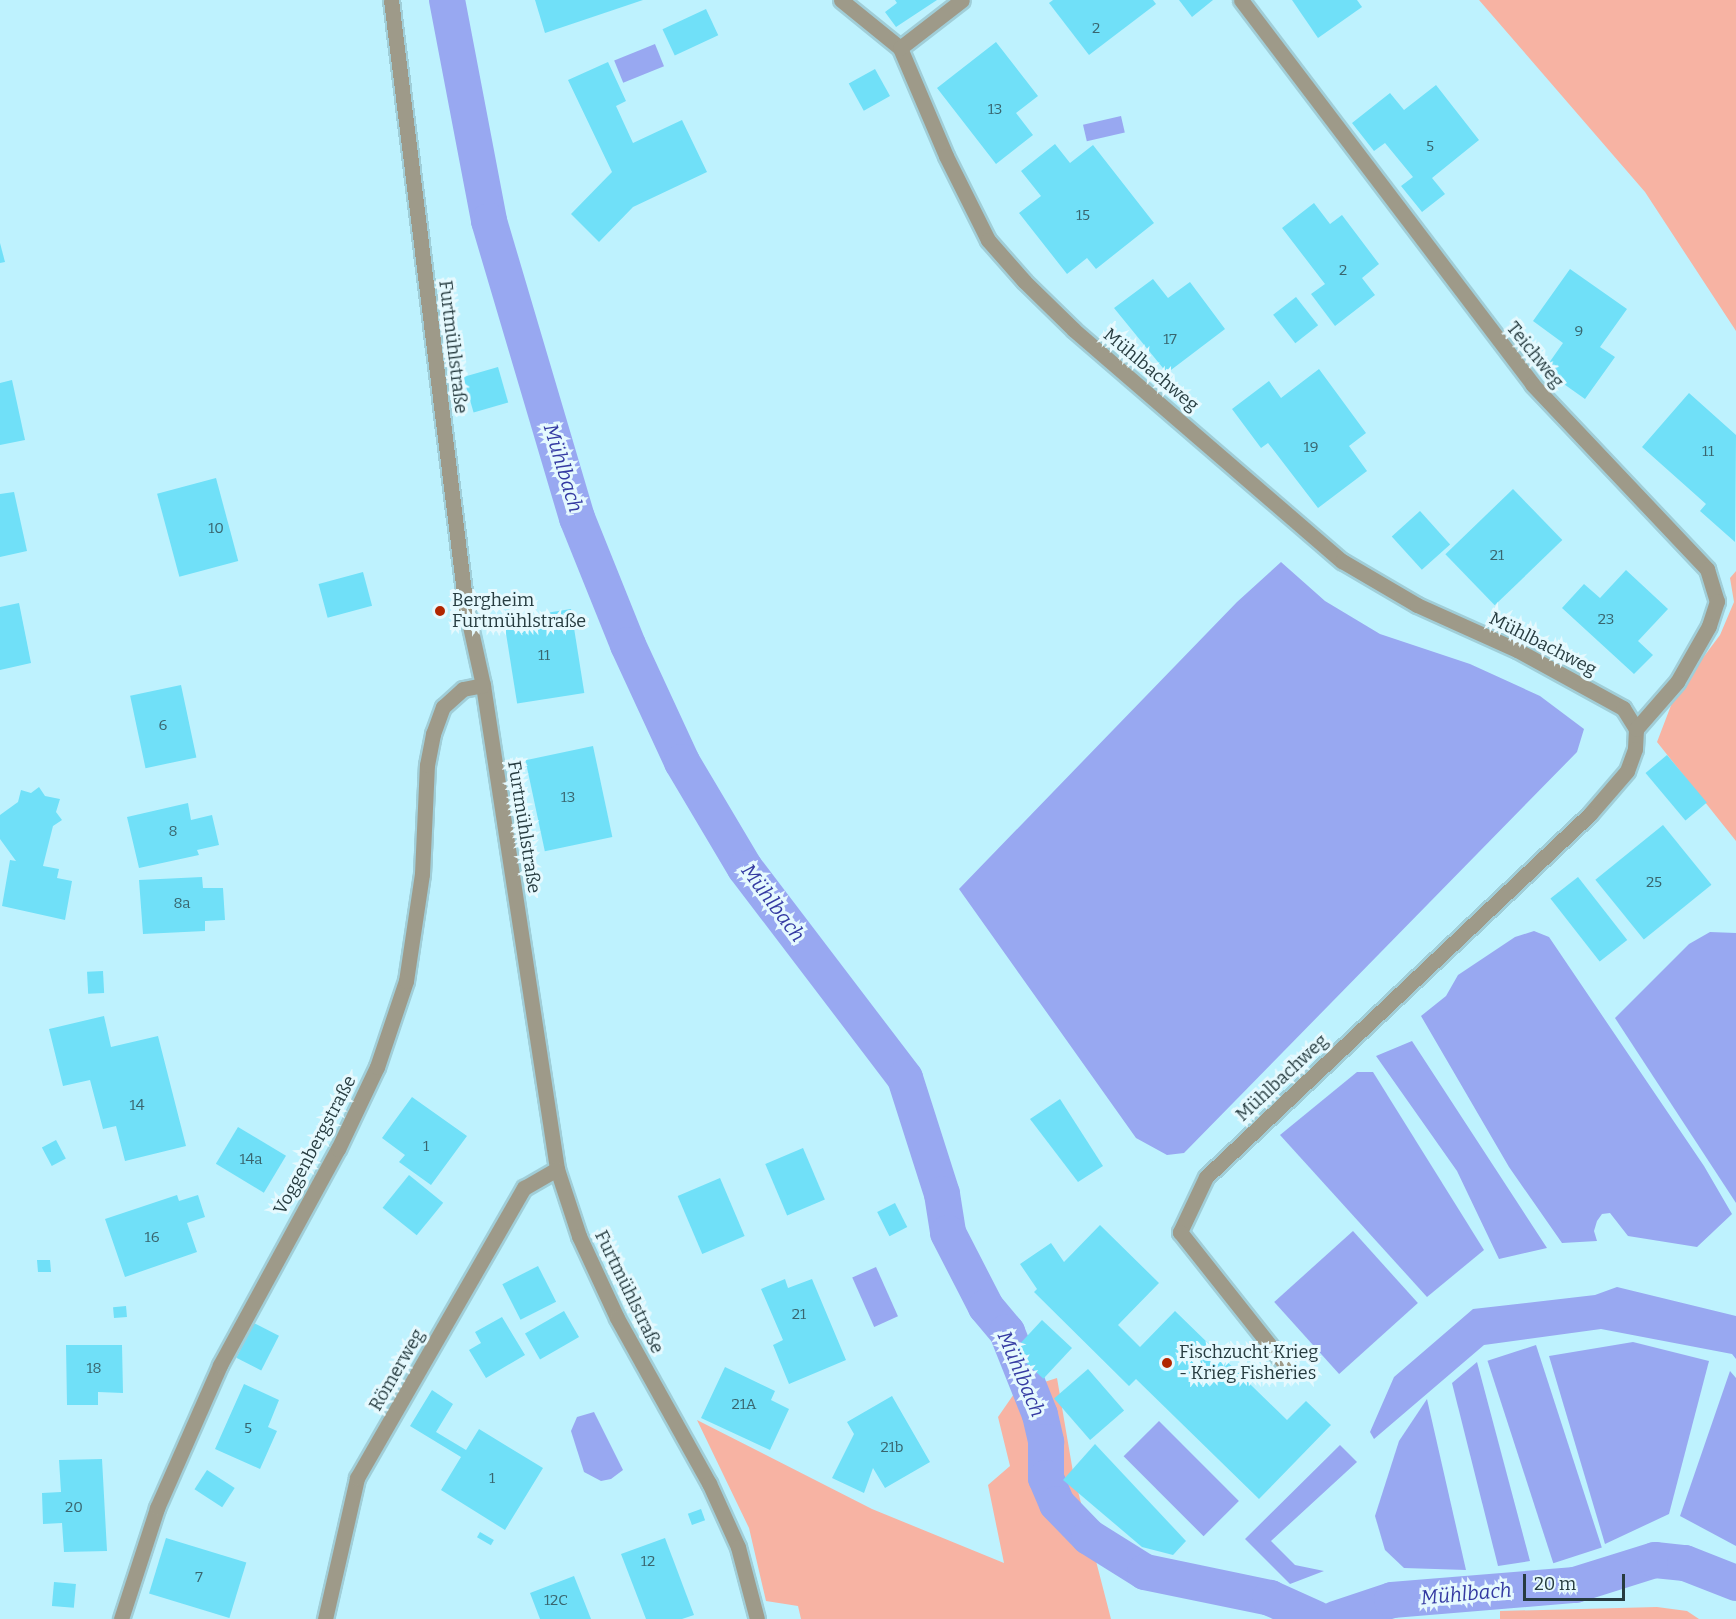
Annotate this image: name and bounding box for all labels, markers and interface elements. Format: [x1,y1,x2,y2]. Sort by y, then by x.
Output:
house number: 2 [1092,20,1100,38]
house number: 13 [988,101,1002,119]
house number: 5 [1426,138,1434,156]
house number: 15 [1076,207,1090,225]
house number: 2 [1339,262,1347,280]
street label: Furtmühlstraße [434,279,472,415]
street label: Teichweg [1502,318,1568,392]
house number: 9 [1575,323,1583,341]
street label: Mühlbachweg [1099,324,1203,416]
house number: 17 [1163,331,1177,349]
water label: Mühlbach [538,421,588,515]
house number: 19 [1304,439,1318,457]
house number: 11 [1702,443,1714,461]
house number: 10 [208,520,224,538]
house number: 21 [1490,547,1504,565]
place label: Bergheim Furtmühlstraße [452,590,586,632]
marker: Bergheim Furtmühlstraße [433,604,447,618]
street label: Mühlbachweg [1486,608,1600,680]
house number: 23 [1598,611,1614,629]
house number: 11 [538,647,550,665]
house number: 6 [159,717,167,735]
street label: Furtmühlstraße [503,759,545,895]
house number: 13 [561,789,575,807]
house number: 8 [168,823,178,841]
water label: Mühlbach [736,859,810,947]
house number: 25 [1646,874,1662,892]
house number: 8a [174,895,190,913]
street label: Mühlbachweg [1232,1030,1332,1126]
street label: Voggenbergstraße [269,1072,361,1218]
house number: 14 [130,1097,144,1115]
house number: 1 [423,1138,429,1156]
house number: 14a [239,1151,263,1169]
street label: Furtmühlstraße [590,1227,668,1357]
house number: 16 [145,1229,159,1247]
house number: 21 [792,1306,806,1324]
street label: Römerweg [365,1325,429,1415]
water label: Mühlbach [992,1327,1050,1421]
place label: Fischzucht Krieg - Krieg Fisheries [1179,1342,1318,1384]
marker: Fischzucht Krieg - Krieg Fisheries [1160,1356,1174,1370]
house number: 18 [86,1360,102,1378]
house number: 21A [732,1396,756,1414]
house number: 5 [244,1420,252,1438]
house number: 21b [881,1439,903,1457]
house number: 1 [489,1470,495,1488]
house number: 20 [65,1499,83,1517]
house number: 12 [641,1553,655,1571]
scale bar [1526,1562,1628,1600]
house number: 7 [195,1569,203,1587]
text: 20 m [1534,1573,1576,1595]
water label: Mühlbach [1420,1578,1512,1610]
house number: 12C [544,1592,568,1610]

